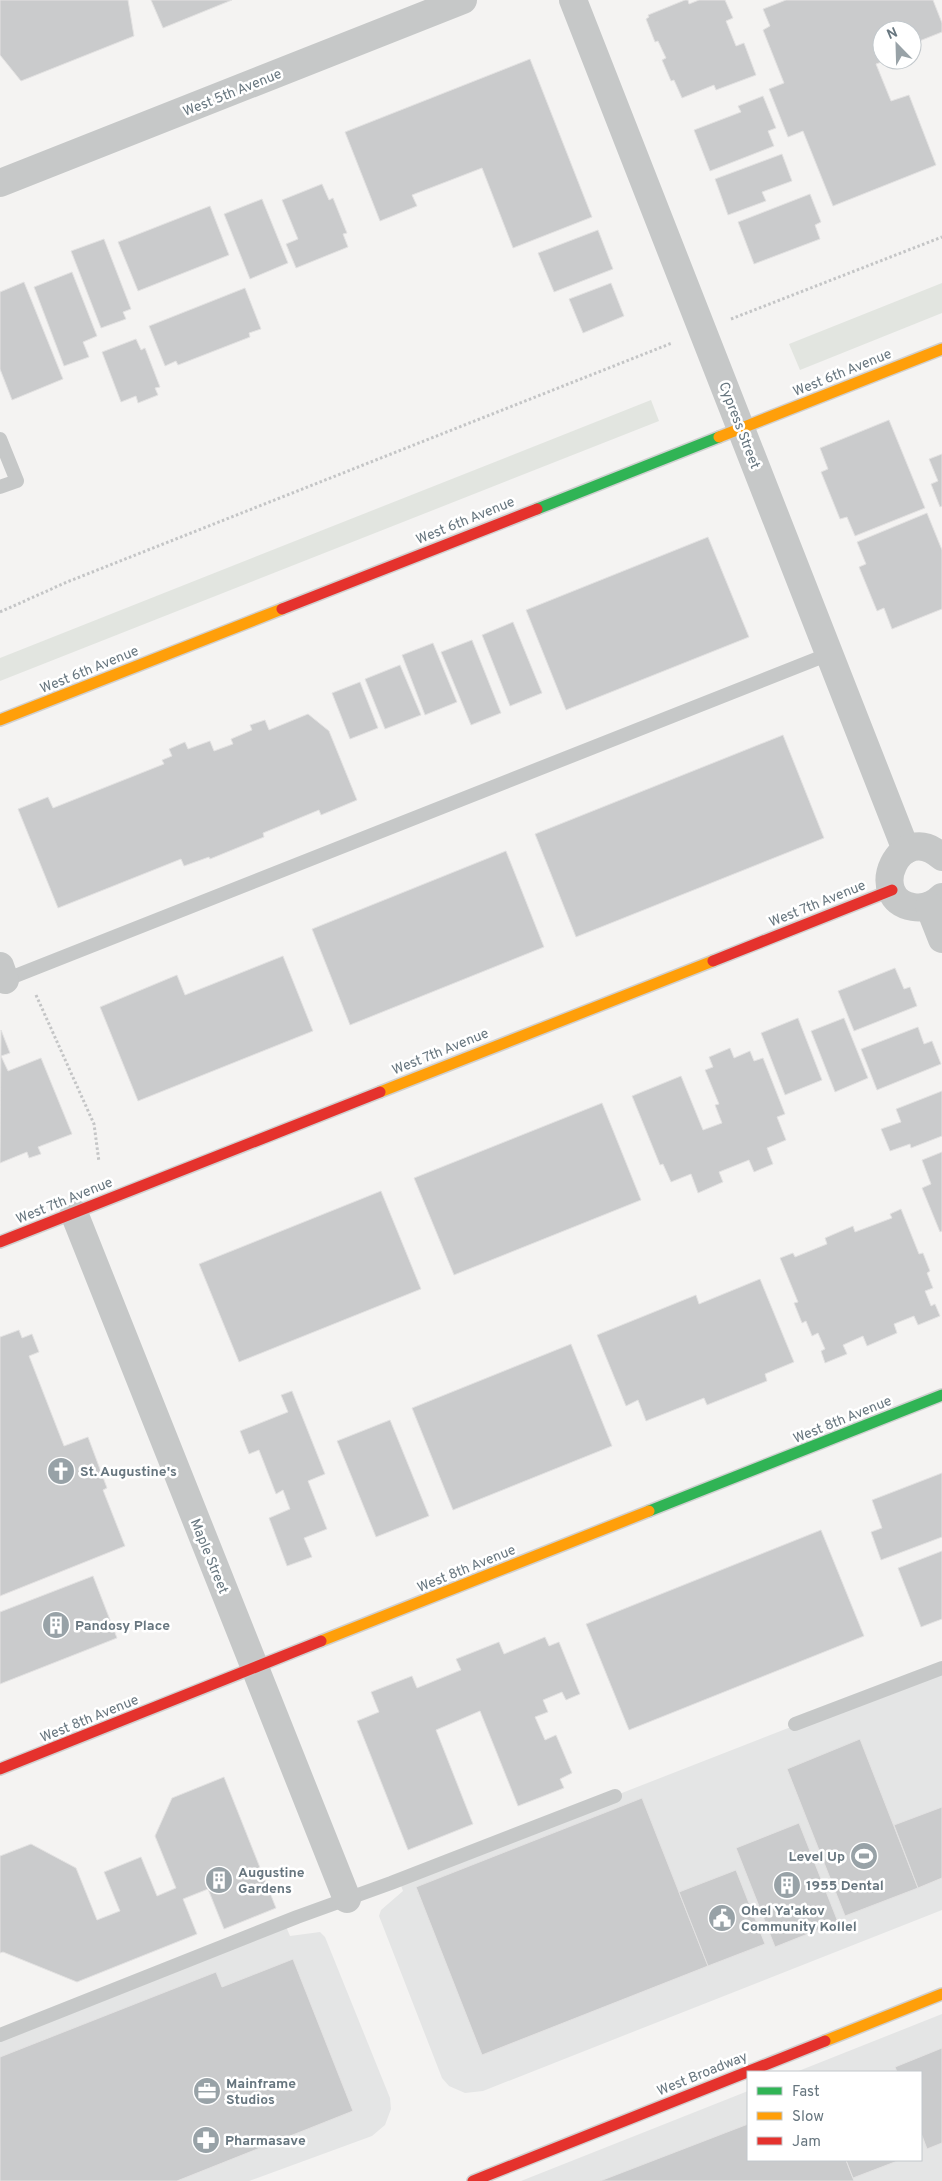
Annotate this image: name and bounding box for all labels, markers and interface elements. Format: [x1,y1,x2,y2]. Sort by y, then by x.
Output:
north arrow [872,20,922,70]
text: N [885,25,900,44]
street label: West 5th Avenue [181,66,284,121]
street label: West 6th Avenue [791,346,894,401]
street label: Cypress Street [714,380,763,471]
street label: West 6th Avenue [414,494,517,549]
street label: West 6th Avenue [38,643,141,698]
street label: West 7th Avenue [767,877,868,931]
street label: West 7th Avenue [390,1025,491,1079]
street label: West 7th Avenue [14,1174,115,1228]
street label: West 8th Avenue [791,1393,894,1448]
church icon: St. Augustine's [46,1456,76,1486]
place label: St. Augustine's [80,1464,177,1481]
street label: Maple Street [186,1517,231,1597]
street label: West 8th Avenue [415,1542,518,1597]
building icon: Pandosy Place [41,1610,71,1640]
place label: Pandosy Place [75,1618,170,1635]
street label: West 8th Avenue [38,1692,141,1747]
sports icon: Level Up [849,1841,879,1871]
place label: Level Up [788,1849,845,1866]
building icon: Augustine Gardens [204,1865,234,1895]
place label: Augustine Gardens [238,1865,305,1898]
building icon: 1955 Dental [772,1870,802,1900]
place label: 1955 Dental [806,1878,884,1895]
public building icon: Ohel Ya'akov Community Kollel [707,1903,737,1933]
place label: Ohel Ya'akov Community Kollel [741,1903,857,1936]
street label: West Broadway [655,2048,750,2100]
legend [747,2071,922,2161]
office icon: Mainframe Studios [192,2076,222,2106]
place label: Mainframe Studios [226,2076,296,2109]
text: Fast [792,2083,820,2102]
text: Slow [792,2108,824,2127]
pharmacy icon: Pharmasave [191,2125,221,2155]
place label: Pharmasave [225,2133,306,2150]
text: Jam [792,2133,821,2152]

